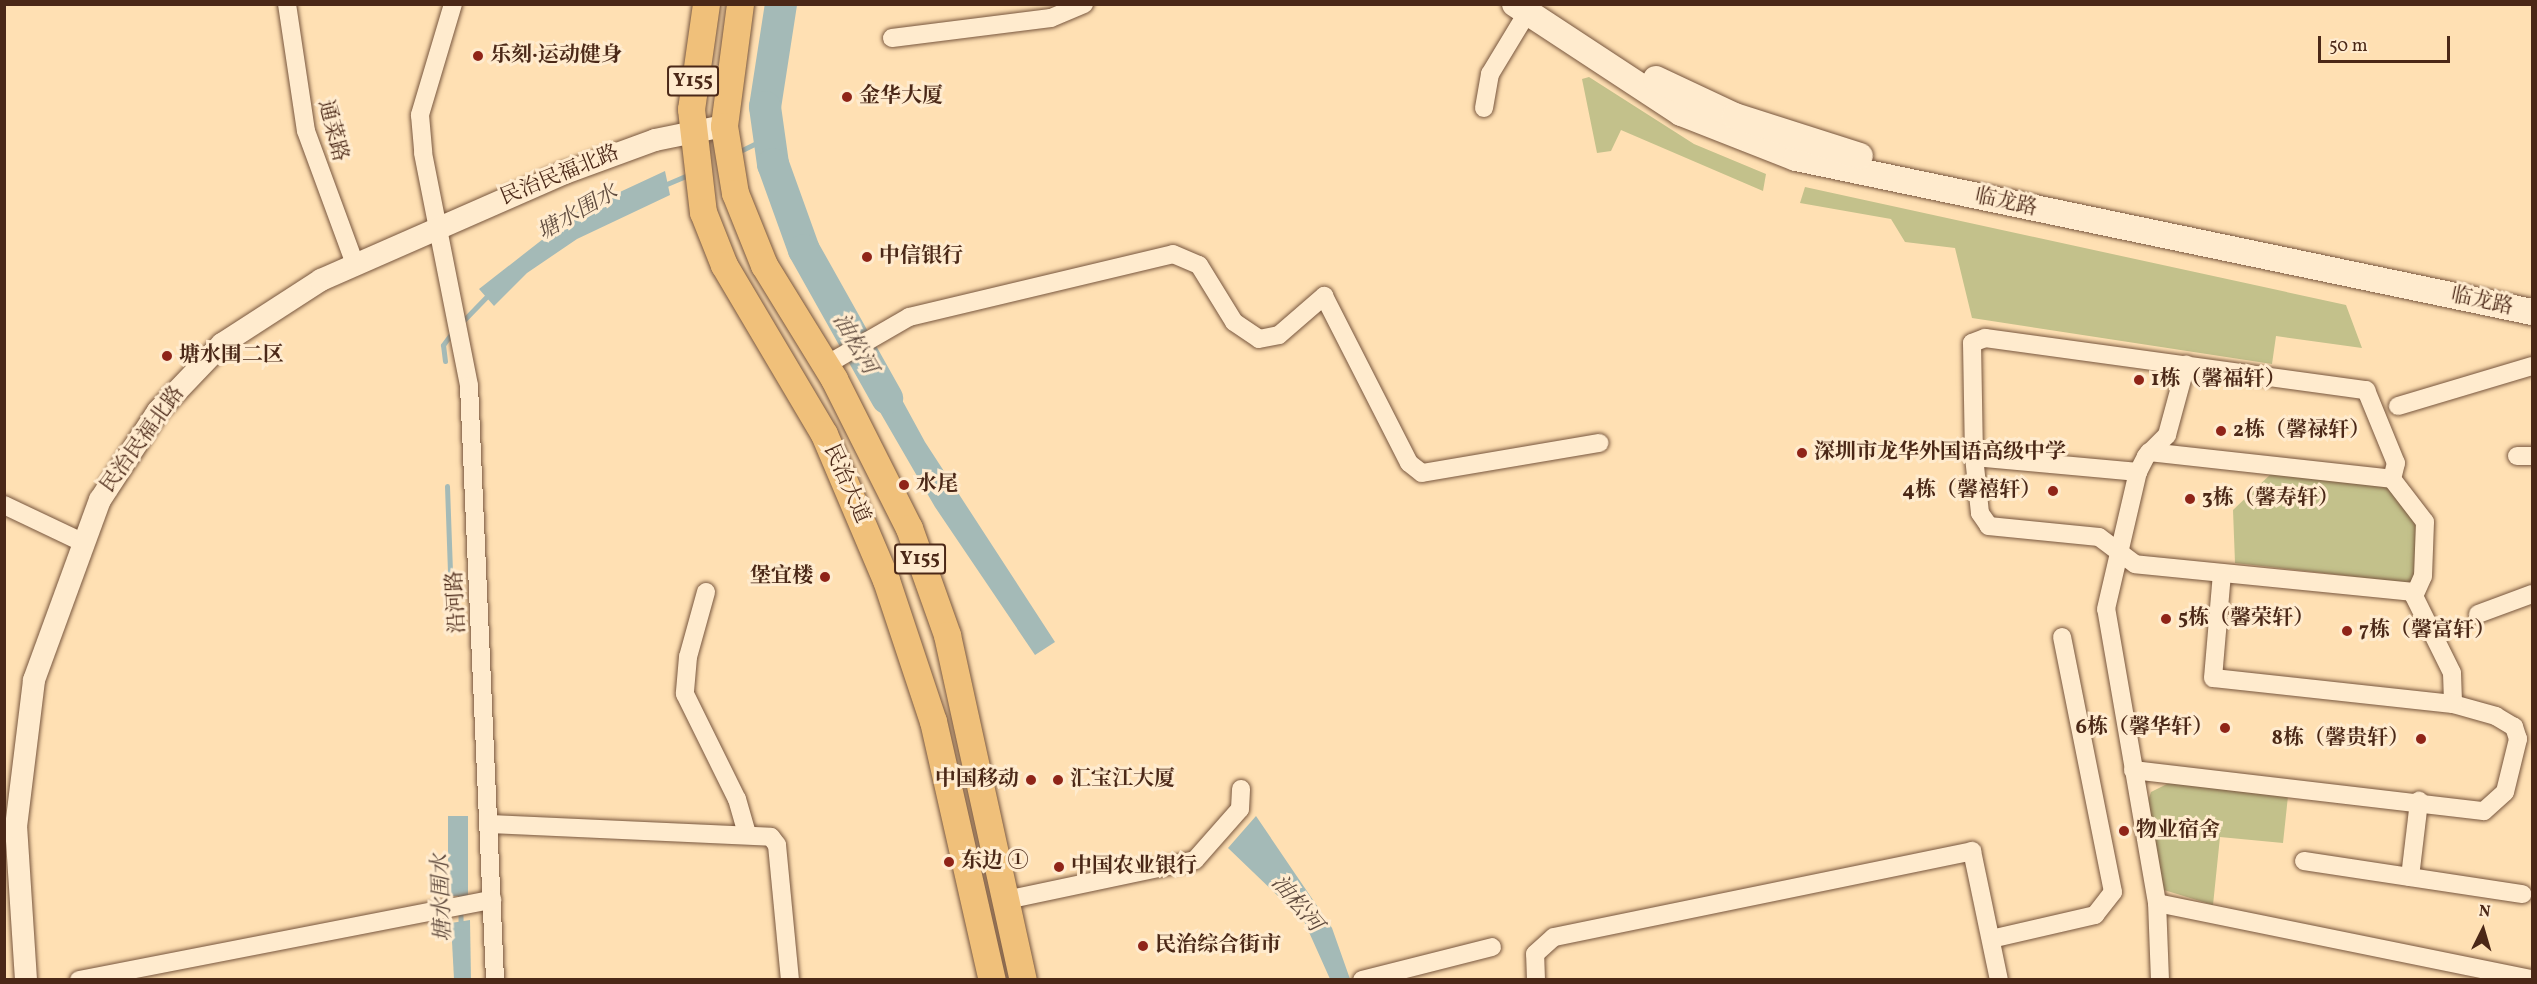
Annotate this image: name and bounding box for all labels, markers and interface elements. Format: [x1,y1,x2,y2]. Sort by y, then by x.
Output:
scale bar [2321,24,2453,62]
text: 50 m [2329,34,2368,59]
place label: 乐刻·运动健身 [490,43,622,69]
marker: 乐刻·运动健身 [471,49,485,63]
road number: Y155 [666,64,720,98]
place label: 金华大厦 [859,84,943,110]
marker: 金华大厦 [840,90,854,104]
street label: 通菜路 [312,97,352,165]
street label: 民治民福北路 [497,141,623,211]
water label: 塘水围水 [533,180,623,246]
street label: 临龙路 [1973,184,2039,222]
place label: 中信银行 [879,244,963,270]
marker: 中信银行 [860,250,874,264]
street label: 临龙路 [2449,283,2515,321]
water label: 油松河 [826,309,882,379]
place label: 塘水围二区 [179,343,284,369]
marker: 塘水围二区 [160,349,174,363]
place label: 1栋（馨福轩） [2151,367,2285,393]
marker: 1栋（馨福轩） [2132,373,2146,387]
street label: 民治民福北路 [96,382,190,498]
place label: 2栋（馨禄轩） [2233,418,2370,444]
marker: 2栋（馨禄轩） [2214,424,2228,438]
place label: 深圳市龙华外国语高级中学 [1814,440,2066,466]
street label: 民治大道 [817,441,875,527]
marker: 深圳市龙华外国语高级中学 [1795,446,1809,460]
place label: 水尾 [916,472,958,498]
marker: 水尾 [897,478,911,492]
place label: 4栋（馨禧轩） [1902,478,2041,504]
marker: 4栋（馨禧轩） [2046,484,2060,498]
place label: 3栋（馨寿轩） [2202,486,2339,512]
marker: 3栋（馨寿轩） [2183,492,2197,506]
road number: Y155 [893,542,947,576]
place label: 堡宜楼 [750,564,813,590]
street label: 沿河路 [443,570,471,634]
marker: 堡宜楼 [818,570,832,584]
place label: 5栋（馨荣轩） [2178,606,2314,632]
marker: 5栋（馨荣轩） [2159,612,2173,626]
place label: 7栋（馨富轩） [2359,618,2495,644]
marker: 7栋（馨富轩） [2340,624,2354,638]
place label: 6栋（馨华轩） [2075,715,2213,741]
marker: 6栋（馨华轩） [2218,721,2232,735]
place label: 8栋（馨贵轩） [2272,726,2409,752]
marker: 8栋（馨贵轩） [2414,732,2428,746]
place label: 中国移动 [935,767,1019,793]
place label: 汇宝江大厦 [1070,767,1175,793]
marker: 中国移动 [1024,773,1038,787]
marker: 汇宝江大厦 [1051,773,1065,787]
place label: 物业宿舍 [2136,818,2220,844]
marker: 物业宿舍 [2117,824,2131,838]
place label: 东边 ① [961,849,1028,875]
water label: 塘水围水 [428,854,458,942]
place label: 中国农业银行 [1071,854,1197,880]
marker: 东边 ① [942,855,956,869]
marker: 中国农业银行 [1052,860,1066,874]
water label: 油松河 [1265,870,1327,938]
north arrow [2453,900,2513,960]
text: N [2478,901,2491,924]
place label: 民治综合街市 [1155,933,1281,959]
marker: 民治综合街市 [1136,939,1150,953]

